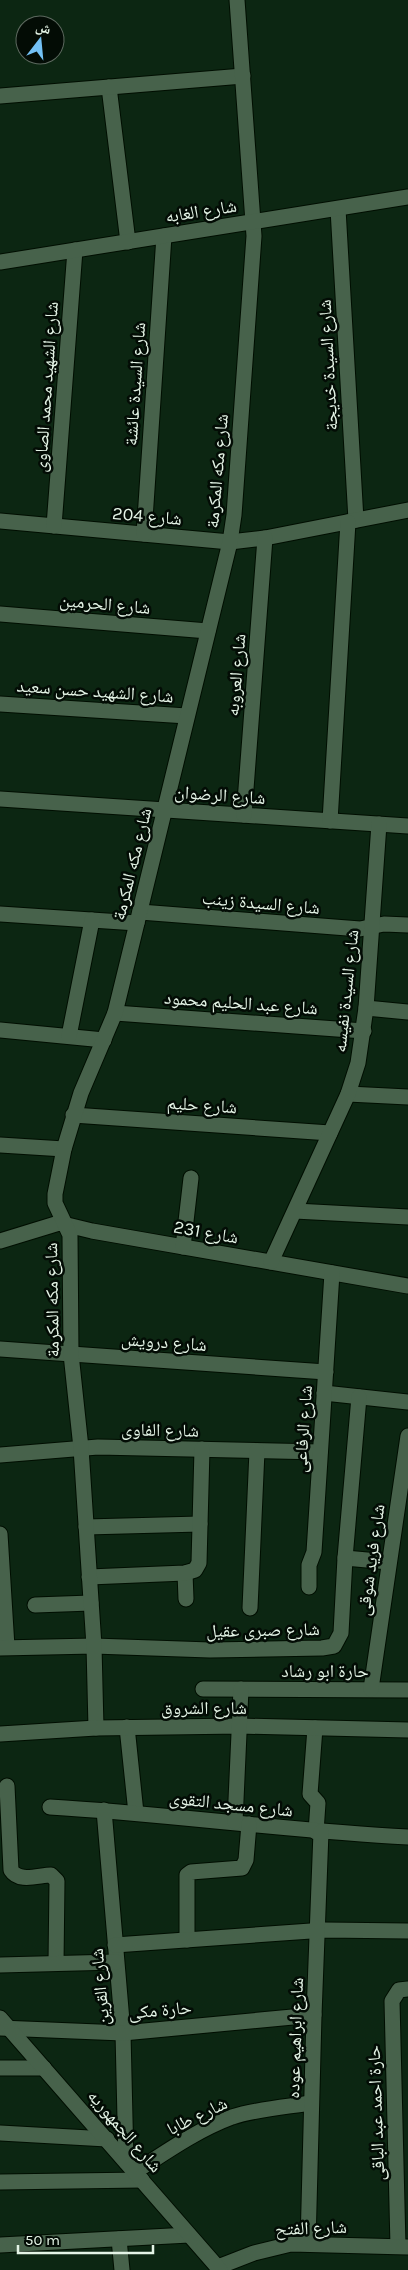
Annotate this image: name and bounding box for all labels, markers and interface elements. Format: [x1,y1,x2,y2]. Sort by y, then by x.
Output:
north arrow [15,15,65,65]
text: ش [34,18,53,38]
street label: شارع الغابه [164,195,238,227]
street label: شارع السيدة خديجة [314,299,342,431]
street label: شارع الشهيد محمد الصاوى [29,301,63,473]
street label: شارع السيدة عائشة [120,321,150,447]
street label: شارع مكه المكرمة [201,413,233,529]
street label: شارع 204 [111,502,183,530]
street label: شارع الحرمين [59,589,151,619]
street label: شارع العروبه [221,633,251,717]
street label: شارع الشهيد حسن سعيد [16,675,174,707]
street label: شارع الرضوان [174,781,266,809]
street label: شارع مكه المكرمة [107,806,157,922]
street label: شارع السيدة زينب [201,887,321,919]
street label: شارع السيدة نفيسه [329,928,363,1054]
street label: شارع عبد الحليم محمود [163,987,319,1020]
street label: شارع حليم [166,1092,238,1119]
street label: شارع 231 [172,1215,240,1249]
street label: شارع مكه المكرمة [40,1242,64,1358]
street label: شارع درويش [120,1328,208,1356]
street label: شارع الرفاعى [289,1385,317,1473]
street label: شارع الفاوى [121,1418,199,1442]
street label: شارع فريد شوقى [352,1503,390,1617]
street label: شارع صبرى عقيل [206,1618,320,1642]
street label: حارة ابو رشاد [281,1660,369,1682]
street label: شارع الشروق [161,1697,247,1719]
street label: شارع مسجد التقوى [168,1787,294,1821]
street label: شارع القرين [86,1947,114,2027]
street label: شارع ابراهيم عوده [282,1977,309,2099]
street label: حارة مكى [127,1996,193,2024]
street label: حارة احمد عبد الباقى [363,2045,389,2181]
street label: شارع الجمهوريه [83,2085,167,2177]
street label: شارع طابا [163,2092,231,2140]
street label: شارع الفتح [275,2216,347,2241]
scale bar [18,2222,152,2254]
text: 50 m [25,2231,60,2249]

